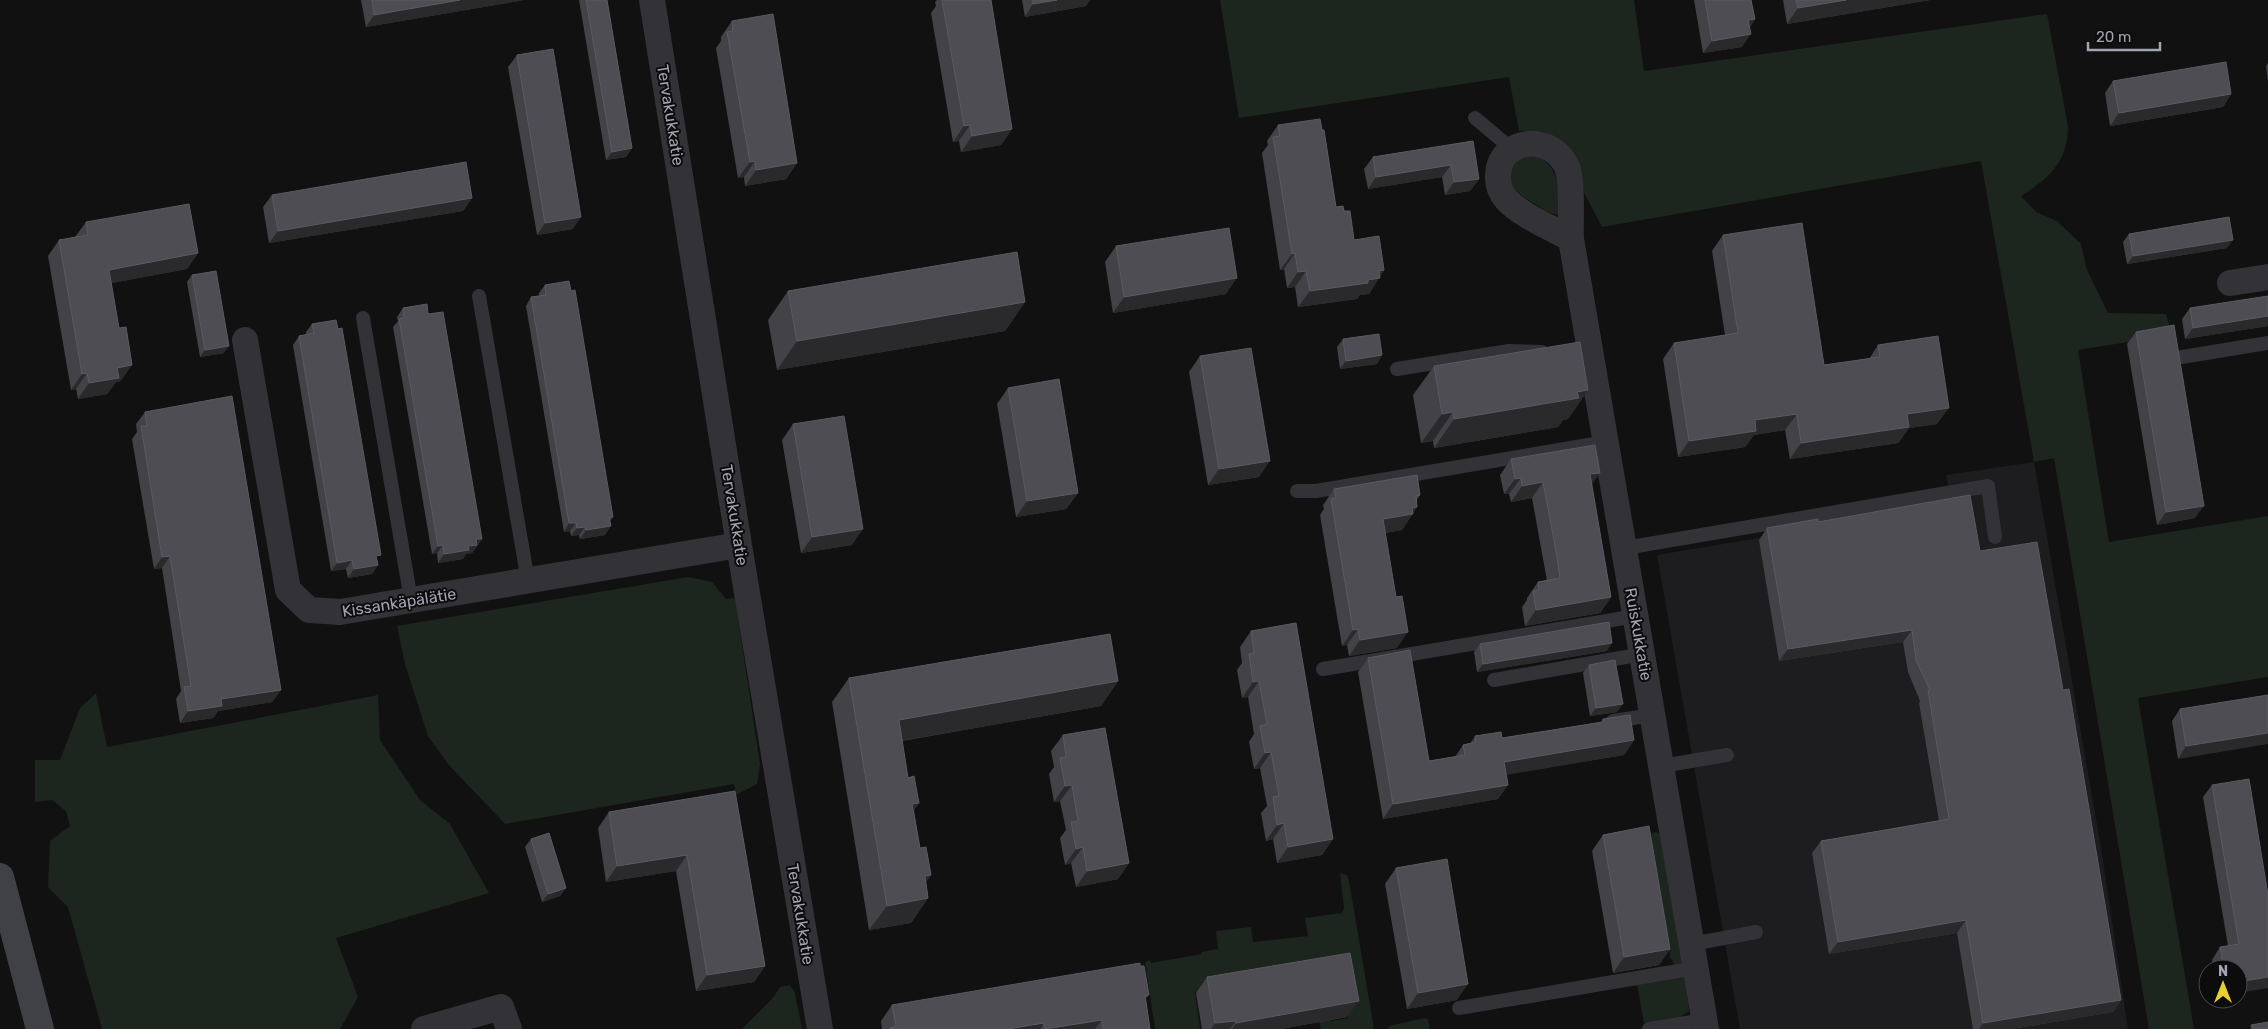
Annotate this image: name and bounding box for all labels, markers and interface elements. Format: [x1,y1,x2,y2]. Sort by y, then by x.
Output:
scale bar [2088,20,2160,52]
text: 20 m [2096,28,2131,46]
street label: Tervakukkatie [653,63,688,167]
street label: Tervakukkatie [717,463,752,567]
street label: Kissankäpälätie [341,584,458,621]
street label: Ruiskukkatie [1621,586,1656,682]
street label: Tervakukkatie [783,862,818,966]
north arrow [2198,959,2248,1009]
text: N [2218,963,2228,980]

